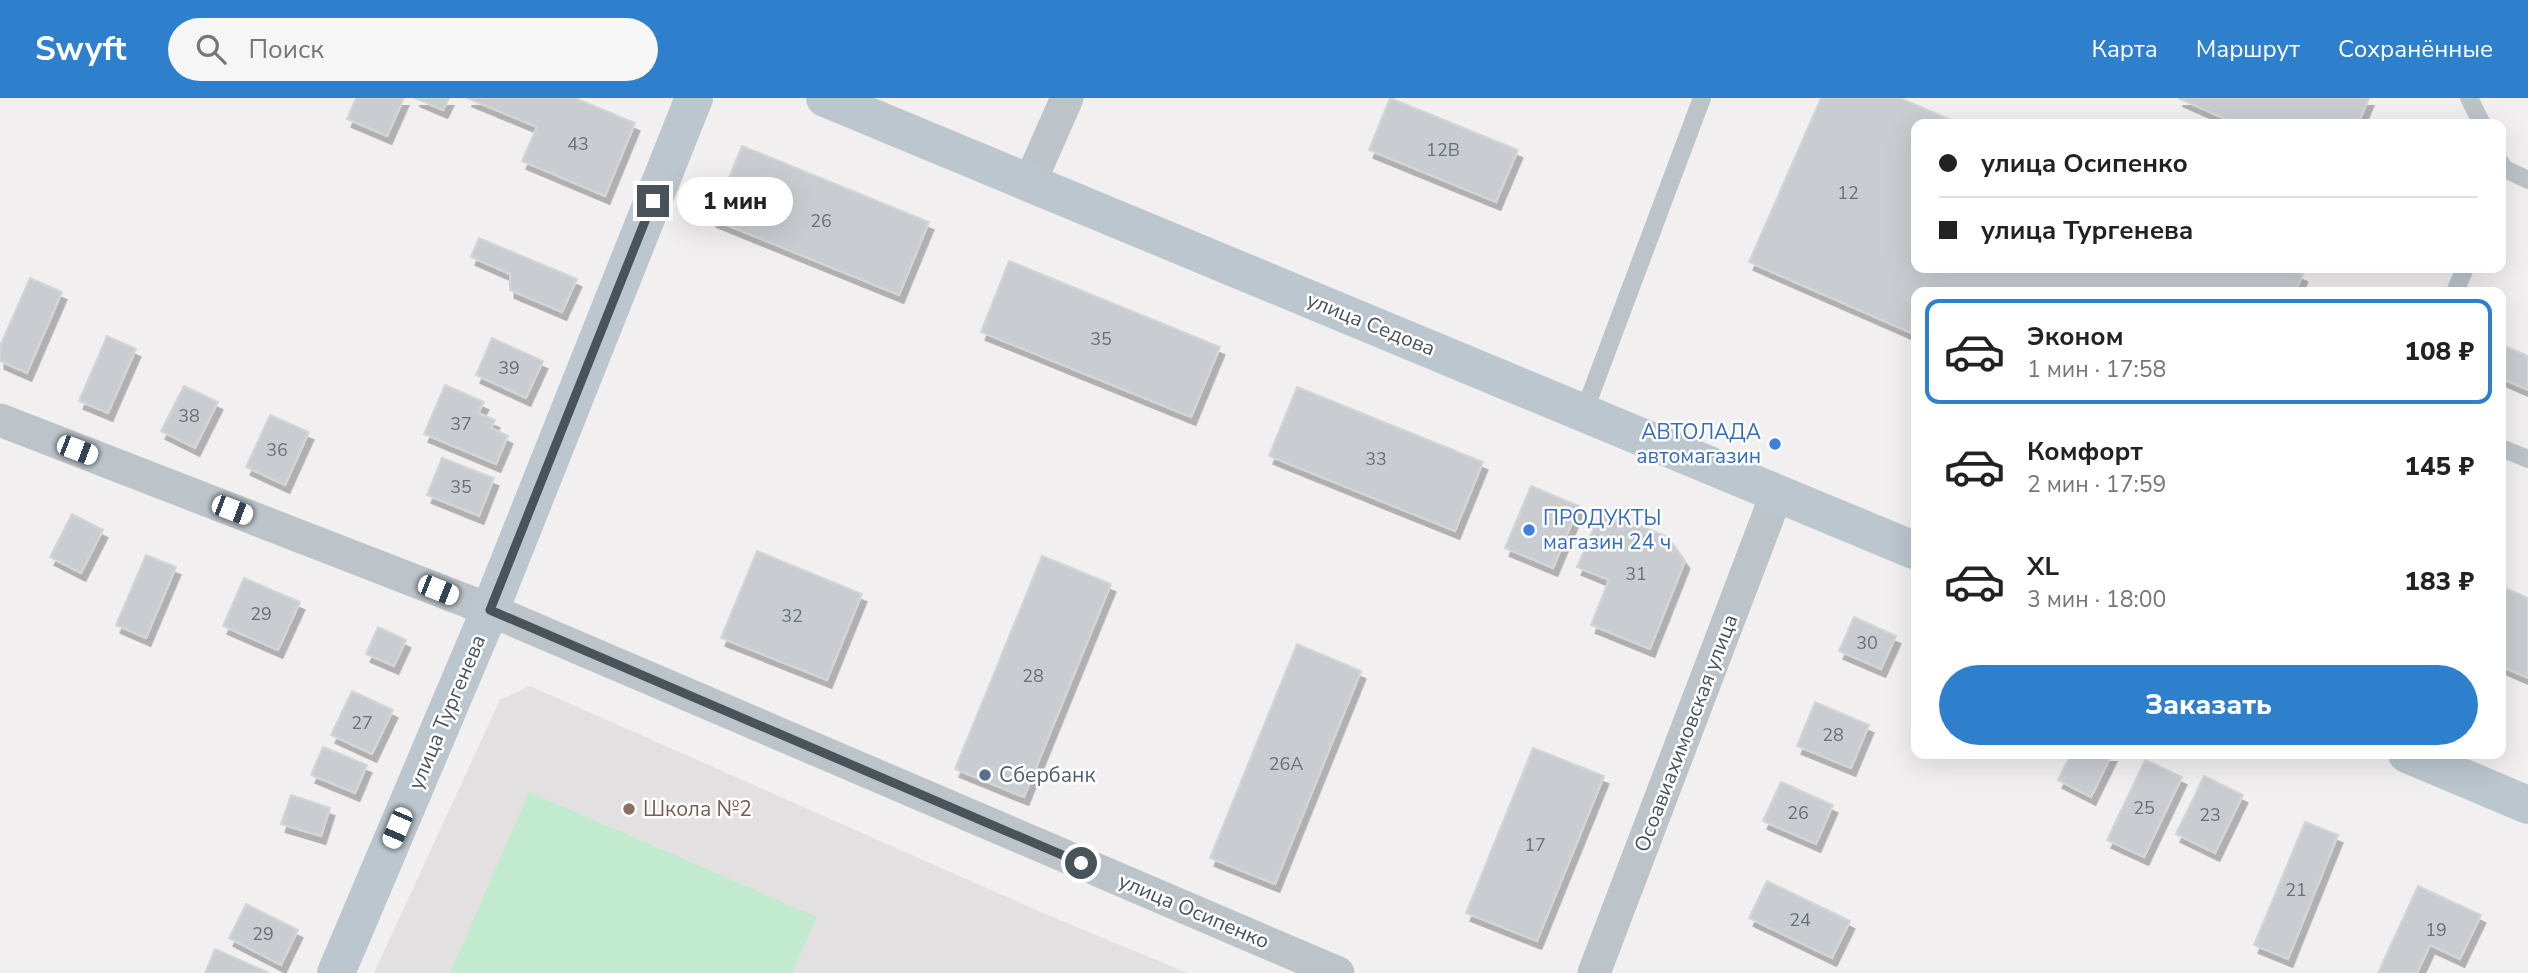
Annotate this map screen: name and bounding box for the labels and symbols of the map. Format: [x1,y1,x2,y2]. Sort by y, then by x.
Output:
house number: 43 [567,132,589,156]
house number: 12В [1426,138,1460,162]
callout: 1 мин [678,176,793,226]
house number: 12 [1837,181,1859,205]
route end [637,185,669,217]
house number: 26 [810,209,832,233]
street label: улица Седова [1303,285,1439,363]
house number: 35 [1090,327,1112,351]
house number: 39 [498,356,520,380]
house number: 38 [178,404,200,428]
house number: 37 [450,412,472,436]
place label: АВТОЛАДА автомагазин [1636,418,1761,470]
car [54,433,101,467]
marker: АВТОЛАДА автомагазин [1767,436,1783,452]
house number: 36 [266,438,288,462]
house number: 33 [1365,447,1387,471]
house number: 35 [450,475,472,499]
car [209,493,256,527]
place label: ПРОДУКТЫ магазин 24 ч [1543,504,1671,556]
marker: ПРОДУКТЫ магазин 24 ч [1521,522,1537,538]
house number: 31 [1625,562,1647,586]
car [415,572,462,608]
house number: 29 [250,602,272,626]
house number: 32 [781,604,803,628]
street label: Осоавиахимовская улица [1628,610,1744,856]
street label: улица Тургенева [402,630,492,794]
house number: 30 [1856,631,1878,655]
house number: 28 [1022,664,1044,688]
house number: 27 [351,711,373,735]
house number: 28 [1822,723,1844,747]
house number: 26А [1269,752,1303,776]
place label: Сбербанк [999,761,1096,789]
marker: Сбербанк [977,767,993,783]
place label: Школа №2 [643,795,752,823]
house number: 25 [2133,796,2155,820]
marker: Школа №2 [621,801,637,817]
house number: 26 [1787,801,1809,825]
house number: 23 [2199,803,2221,827]
car [380,805,415,851]
house number: 17 [1524,833,1546,857]
route start [1065,847,1097,879]
street label: улица Осипенко [1114,867,1274,955]
house number: 21 [2285,878,2307,902]
house number: 24 [1789,908,1811,932]
house number: 19 [2425,918,2447,942]
house number: 29 [252,922,274,946]

